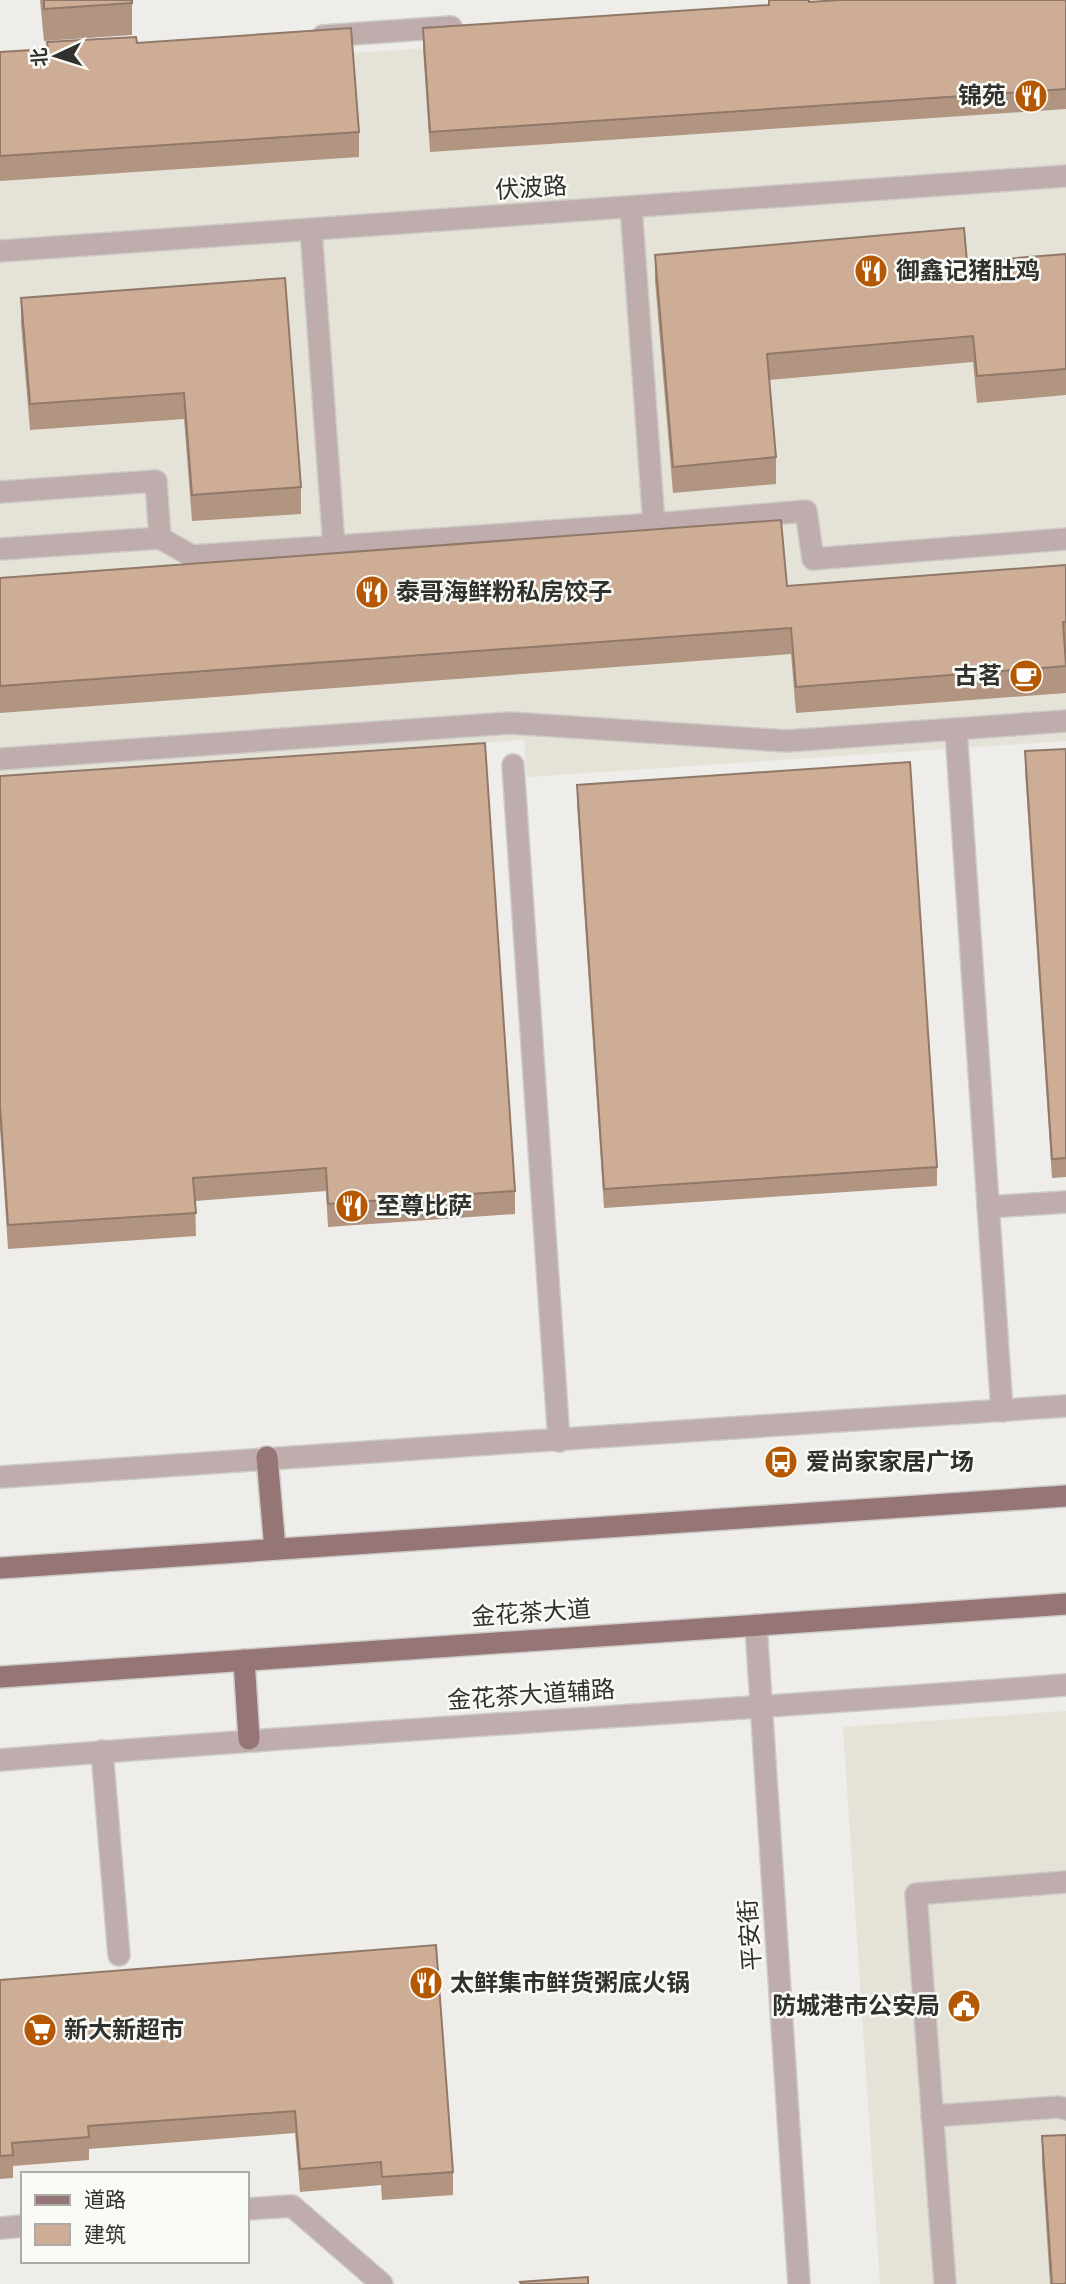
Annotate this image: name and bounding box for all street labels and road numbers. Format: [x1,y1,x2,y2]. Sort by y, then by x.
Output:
street label: 伏波路 [494,172,568,204]
street label: 金花茶大道 [470,1595,592,1631]
street label: 金花茶大道辅路 [446,1675,616,1715]
street label: 平安街 [734,1898,766,1972]

